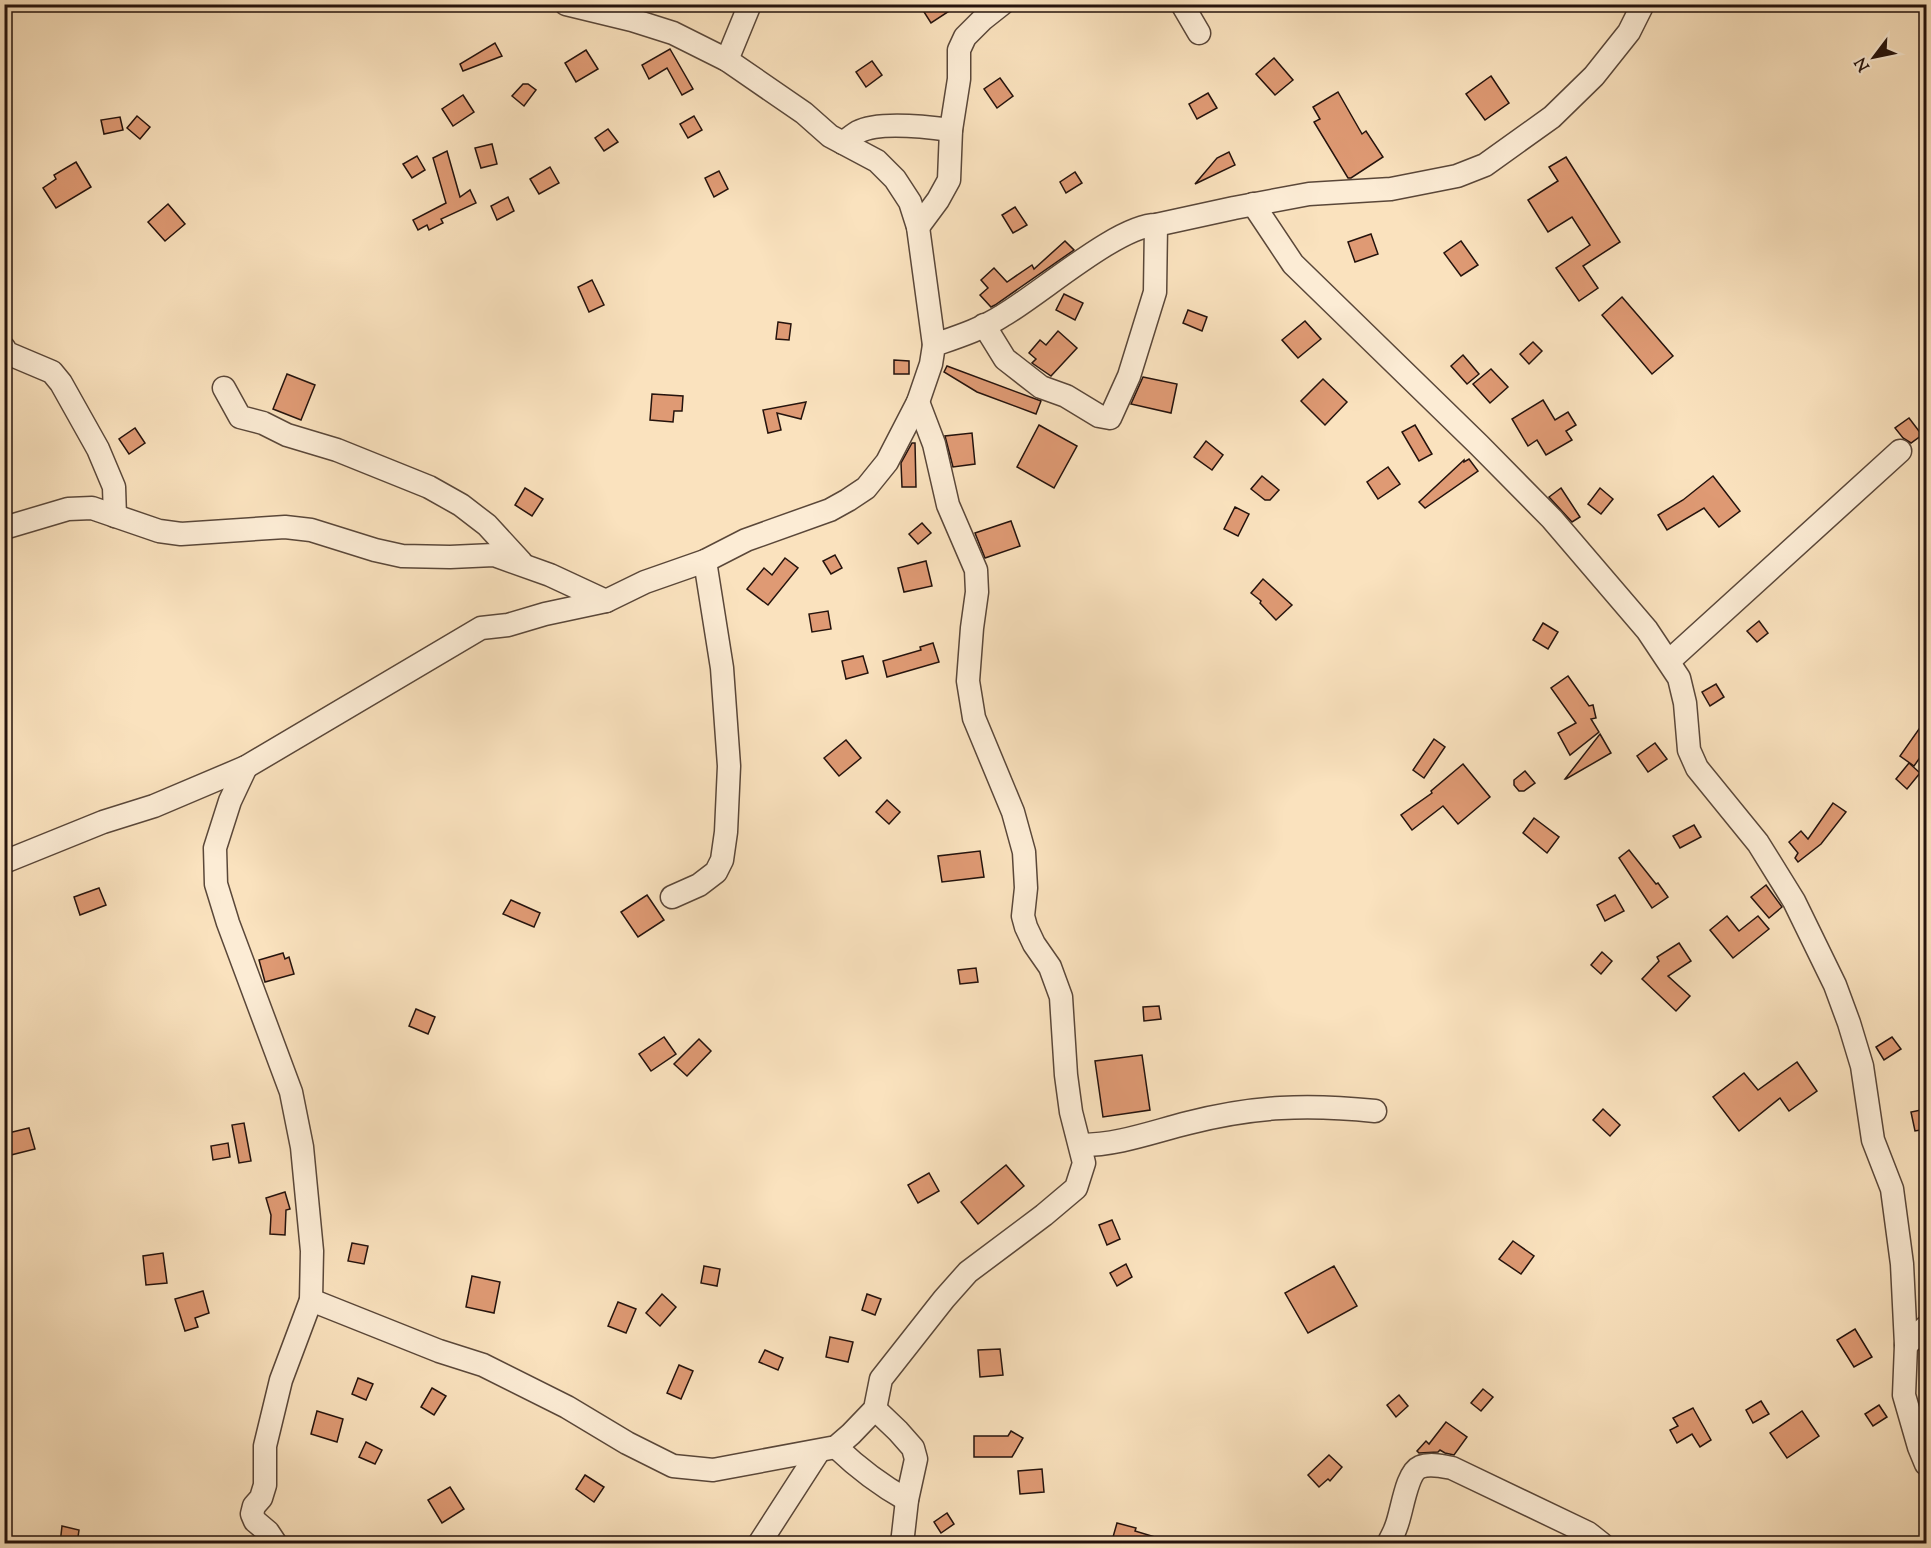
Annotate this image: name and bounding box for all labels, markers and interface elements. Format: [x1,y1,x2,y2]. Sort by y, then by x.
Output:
north arrow [1844,27,1904,87]
text: N [1850,52,1877,75]

